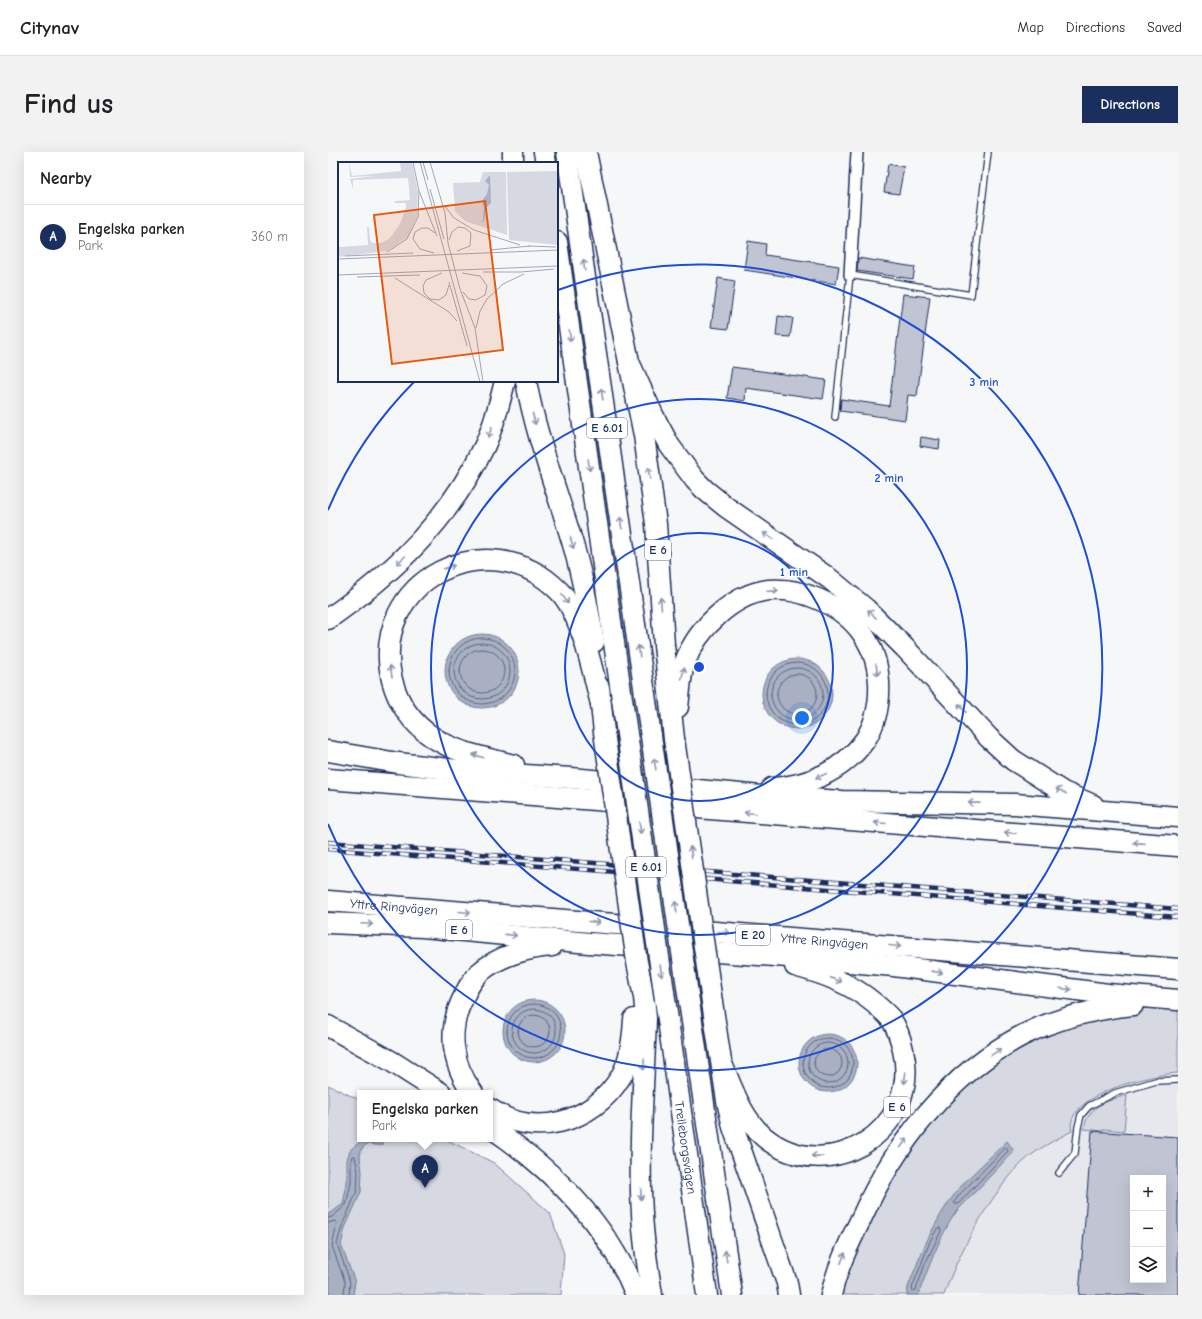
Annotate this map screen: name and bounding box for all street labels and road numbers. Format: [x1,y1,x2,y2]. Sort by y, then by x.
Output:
road number: E 6.01 [587,418,627,438]
road number: E 6 [645,540,671,560]
road number: E 6.01 [626,857,666,877]
street label: Yttre Ringvägen [349,895,438,917]
road number: E 6 [446,920,472,940]
road number: E 20 [736,925,770,945]
street label: Yttre Ringvägen [780,930,869,952]
road number: E 6 [884,1097,910,1117]
street label: Trelleborgsvägen [672,1100,700,1195]

